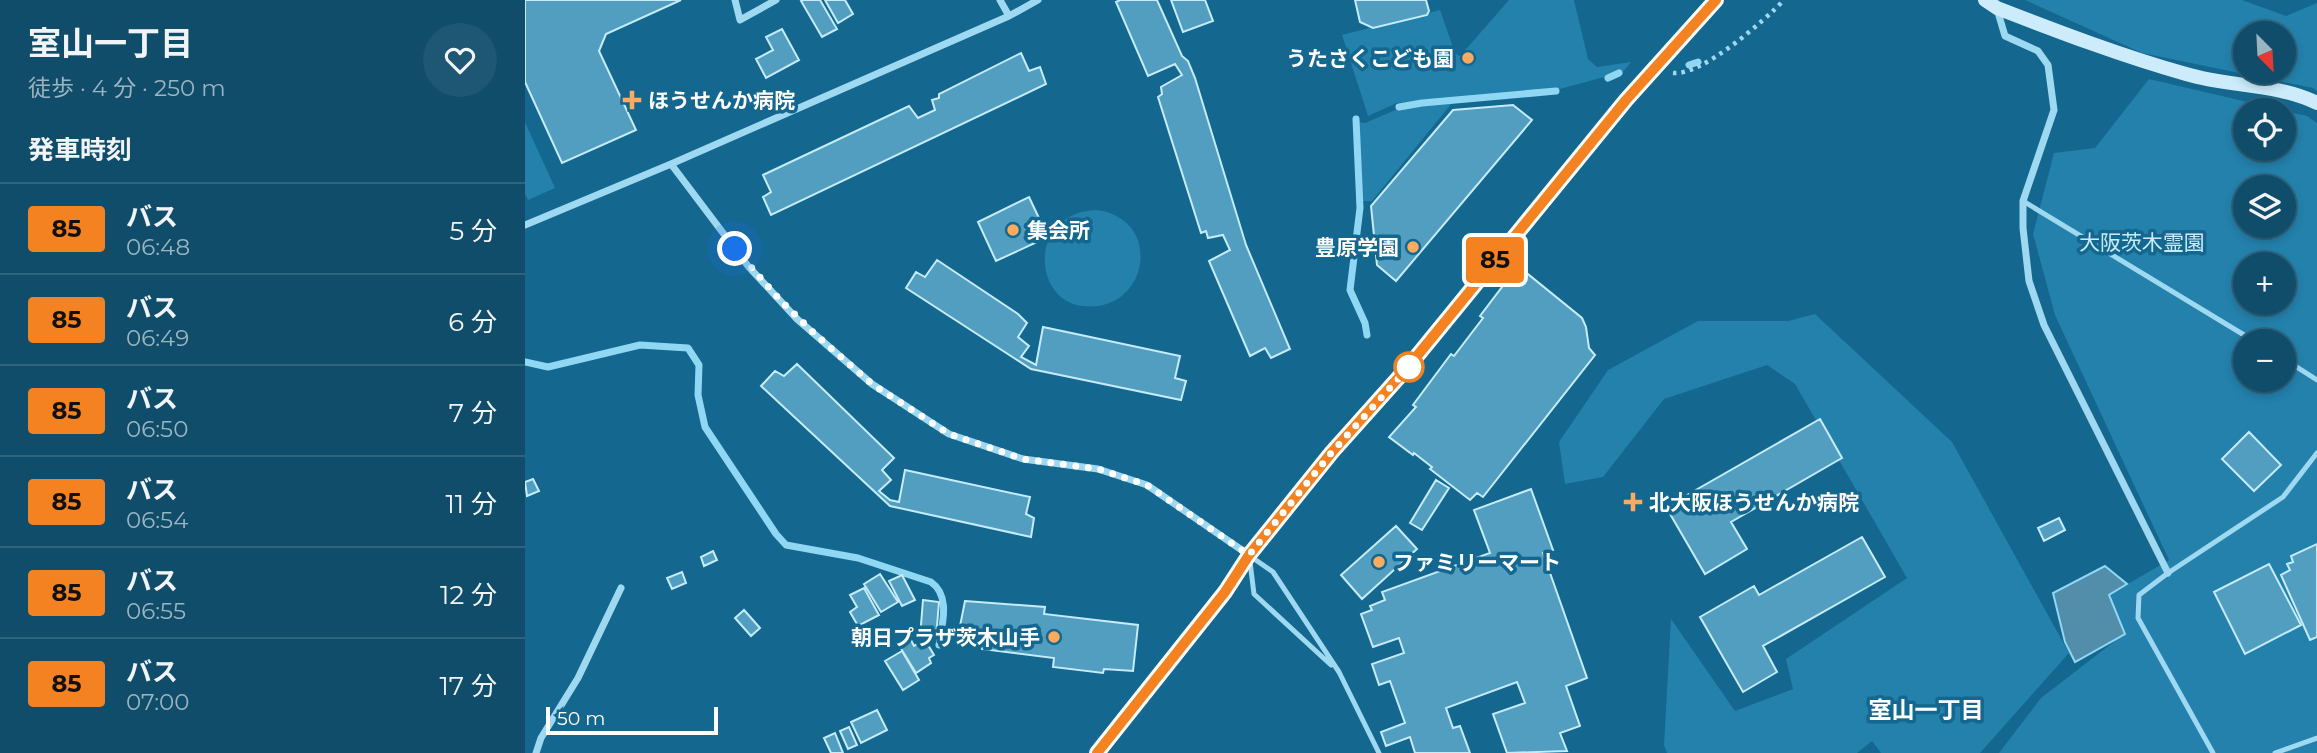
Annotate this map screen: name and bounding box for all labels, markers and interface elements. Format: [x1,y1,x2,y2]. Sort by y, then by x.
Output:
north arrow [2233,21,2296,84]
map controls [2233,21,2296,392]
text: 室山一丁目 [28,23,193,63]
button: heart [423,23,497,97]
place label: うたさくこども園 [1286,46,1454,71]
marker: うたさくこども園 [1460,50,1476,66]
text: 徒歩 · 4 分 · 250 m [28,74,226,102]
place label: ほうせんか病院 [648,88,795,113]
marker: ほうせんか病院 [622,90,642,110]
button: locate [2233,98,2296,161]
text: 発車時刻 [28,134,132,166]
button: layers [2233,175,2296,238]
text: バス [126,201,178,233]
text: 85 [51,214,82,243]
text: 5 分 [449,215,497,247]
place label: 集会所 [1027,218,1090,243]
marker: 集会所 [1005,222,1021,238]
park label: 大阪茨木霊園 [2079,230,2205,255]
your location [717,231,752,266]
text: 06:48 [126,233,190,261]
place label: 豊原学園 [1315,235,1399,260]
line badge: 85 [1464,237,1527,283]
marker: 豊原学園 [1405,239,1421,255]
text: 85 [1480,245,1510,274]
button: + [2233,252,2296,315]
text: バス [126,292,178,324]
text: 85 [51,305,82,334]
text: 6 分 [448,306,497,338]
text: 06:49 [126,324,189,352]
button: − [2233,329,2296,392]
unlabelled marker [1394,352,1424,382]
text: バス [126,383,178,415]
text: 85 [51,396,82,425]
text: 7 分 [449,397,497,429]
text: 06:50 [126,415,188,443]
text: バス [126,474,178,506]
text: 85 [51,487,82,516]
text: 11 分 [445,488,497,520]
place label: 北大阪ほうせんか病院 [1649,490,1859,515]
marker: 北大阪ほうせんか病院 [1623,492,1643,512]
text: 06:54 [126,506,188,534]
place label: ファミリーマート [1393,550,1561,575]
marker: ファミリーマート [1371,554,1387,570]
text: バス [126,565,178,597]
text: 85 [51,578,82,607]
text: 12 分 [440,579,497,611]
text: 06:55 [126,597,186,625]
place label: 朝日プラザ茨木山手 [851,625,1040,650]
marker: 朝日プラザ茨木山手 [1046,629,1062,645]
text: バス [126,656,178,688]
text: 85 [51,669,82,698]
text: 17 分 [439,670,497,702]
text: 07:00 [126,688,189,716]
district label: 室山一丁目 [1869,696,1984,724]
scale bar [546,704,717,736]
text: 50 m [557,707,605,730]

